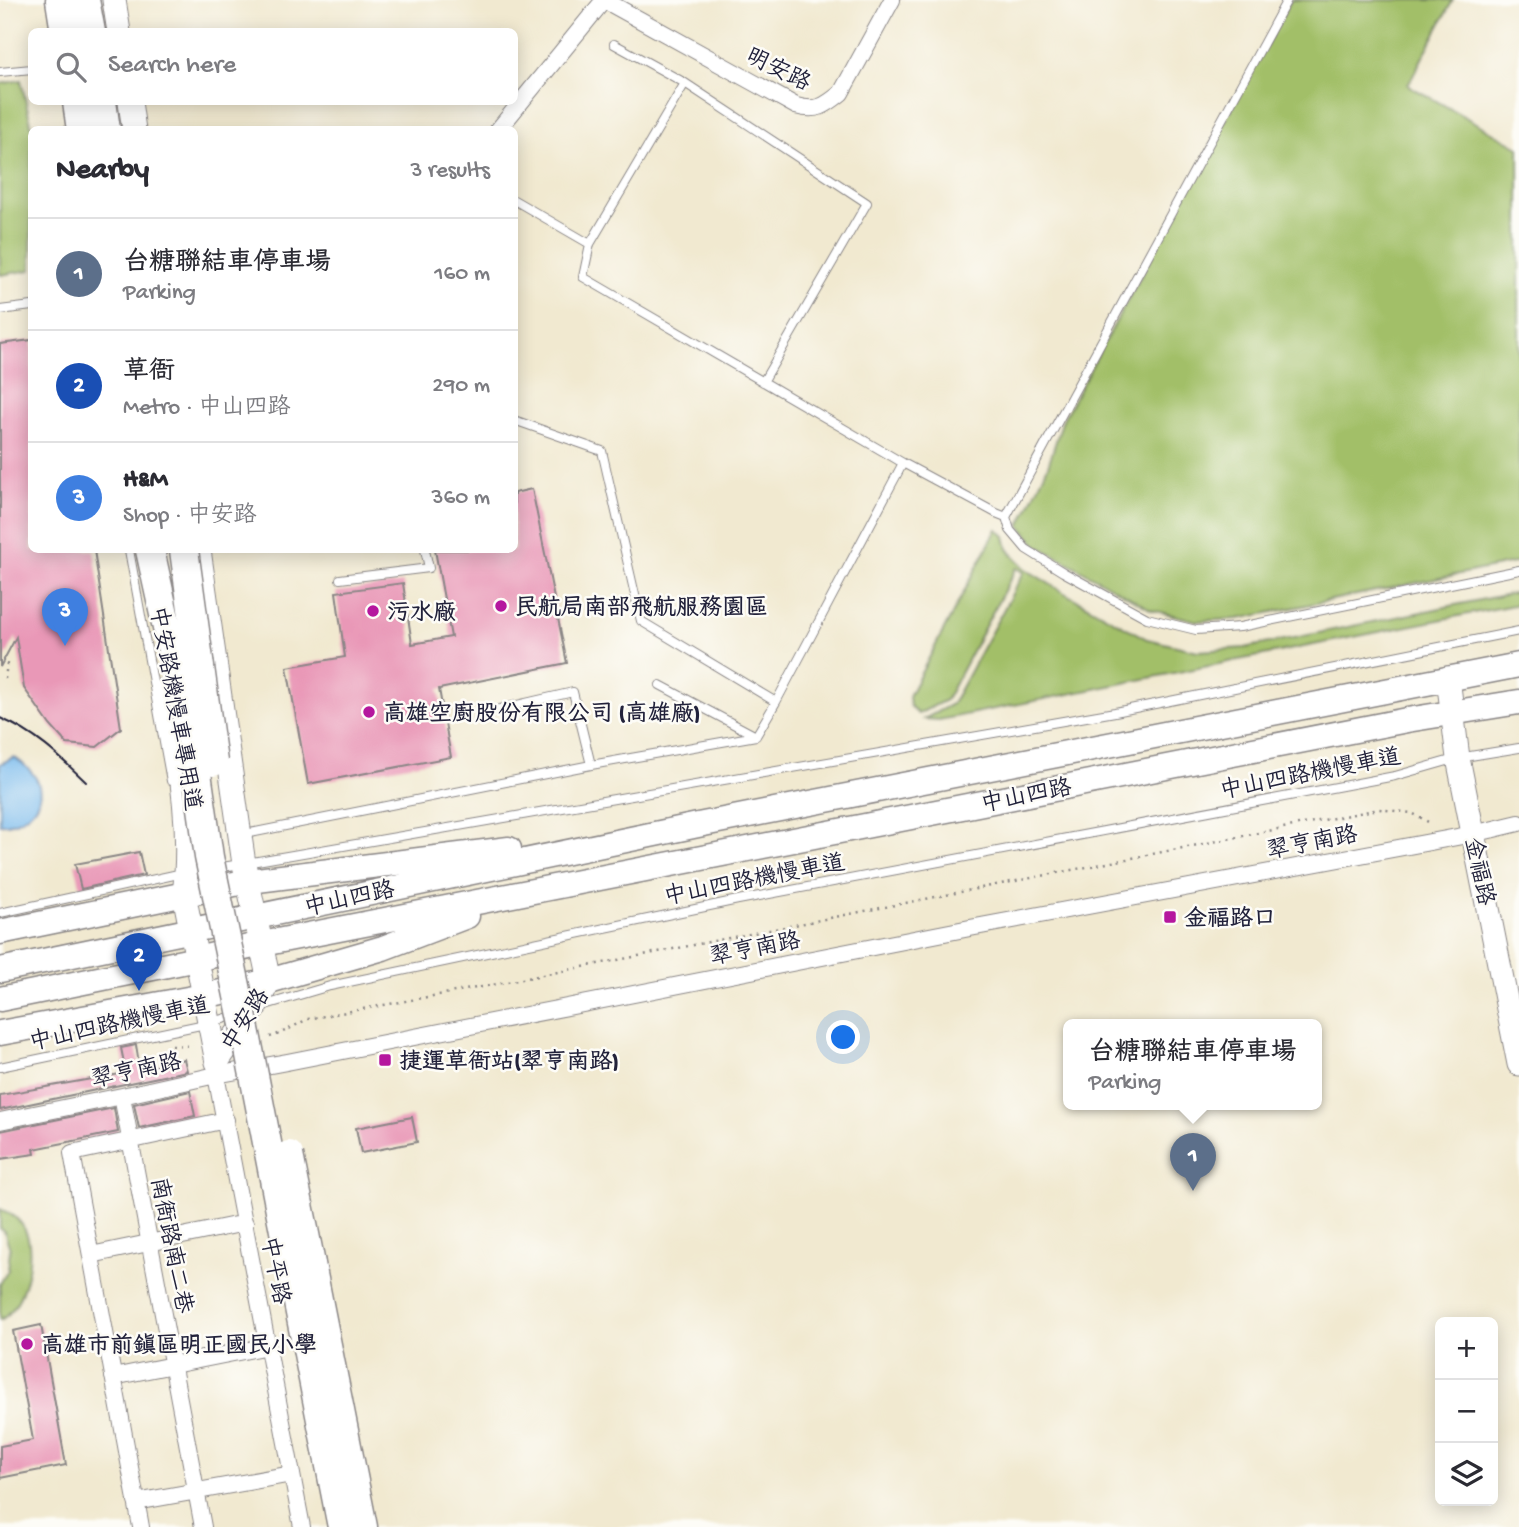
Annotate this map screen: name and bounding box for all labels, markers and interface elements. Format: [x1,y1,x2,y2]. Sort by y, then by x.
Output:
search box [28,28,518,105]
street label: 明安路 [741,43,815,98]
icon: search [52,48,90,86]
text: Search here [108,51,236,82]
text: Nearby [56,154,149,189]
text: 3 results [410,158,490,185]
text: 台糖聯結車停車場 [123,249,331,280]
text: 1 [74,261,84,288]
text: 160 m [434,261,490,288]
text: Parking [123,280,196,307]
text: 草衙 [123,358,175,389]
text: 2 [73,373,85,400]
text: 290 m [432,373,490,400]
text: Metro · 中山四路 [123,395,290,422]
text: H&M [123,466,168,497]
text: 3 [73,485,85,512]
text: 360 m [432,485,490,512]
text: Shop · 中安路 [123,503,256,530]
pin: 3 [42,588,88,646]
place label: 民航局南部飛航服務園區 [515,594,768,623]
marker: 民航局南部飛航服務園區 [493,598,509,614]
place label: 污水廠 [387,600,456,628]
marker: 污水廠 [365,603,381,619]
street label: 中安路機慢車專用道 [142,604,207,813]
place label: 高雄空廚股份有限公司 (高雄廠) [383,700,700,729]
marker: 高雄空廚股份有限公司 (高雄廠) [361,704,377,720]
street label: 中山四路機慢車道 [1218,744,1404,806]
street label: 中山四路 [979,774,1074,819]
street label: 翠亨南路 [1265,821,1360,866]
street label: 金福路 [1457,835,1499,908]
street label: 中山四路機慢車道 [662,850,848,912]
street label: 中山四路 [302,877,398,923]
place label: 金福路口 [1184,905,1276,934]
marker: 金福路口 [1162,909,1178,925]
street label: 翠亨南路 [708,927,803,972]
pin: 2 [116,933,162,991]
street label: 中安路 [216,984,277,1057]
street label: 中山四路機慢車道 [27,992,213,1058]
popup [1063,1019,1322,1110]
your location [826,1020,860,1054]
text: 台糖聯結車停車場 [1088,1039,1297,1070]
place label: 捷運草衙站(翠亨南路) [399,1048,619,1077]
street label: 翠亨南路 [89,1049,185,1095]
marker: 捷運草衙站(翠亨南路) [377,1052,393,1068]
text: Parking [1088,1070,1161,1097]
pin: 1 [1170,1133,1216,1191]
street label: 南衙路南二巷 [143,1175,197,1317]
street label: 中平路 [254,1234,294,1307]
map controls [1435,1317,1498,1506]
button: + [1435,1317,1498,1380]
place label: 高雄市前鎮區明正國民小學 [41,1332,317,1361]
marker: 高雄市前鎮區明正國民小學 [19,1336,35,1352]
button: − [1435,1380,1498,1443]
button: layers [1435,1443,1498,1506]

